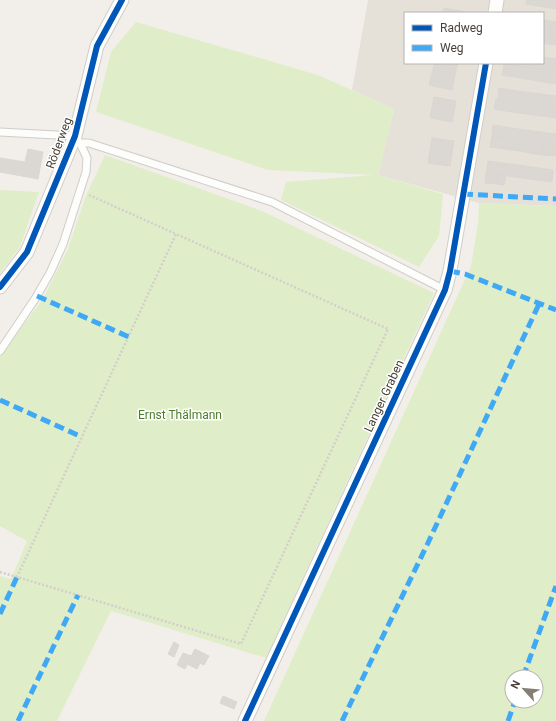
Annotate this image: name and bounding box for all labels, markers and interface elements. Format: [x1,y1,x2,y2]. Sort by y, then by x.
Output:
legend [404,12,544,64]
text: Radweg [440,21,483,35]
text: Weg [440,41,464,55]
street label: Röderweg [43,115,75,171]
street label: Langer Graben [361,358,407,434]
park label: Ernst Thälmann [138,408,222,422]
north arrow [504,669,544,709]
text: N [508,678,523,691]

